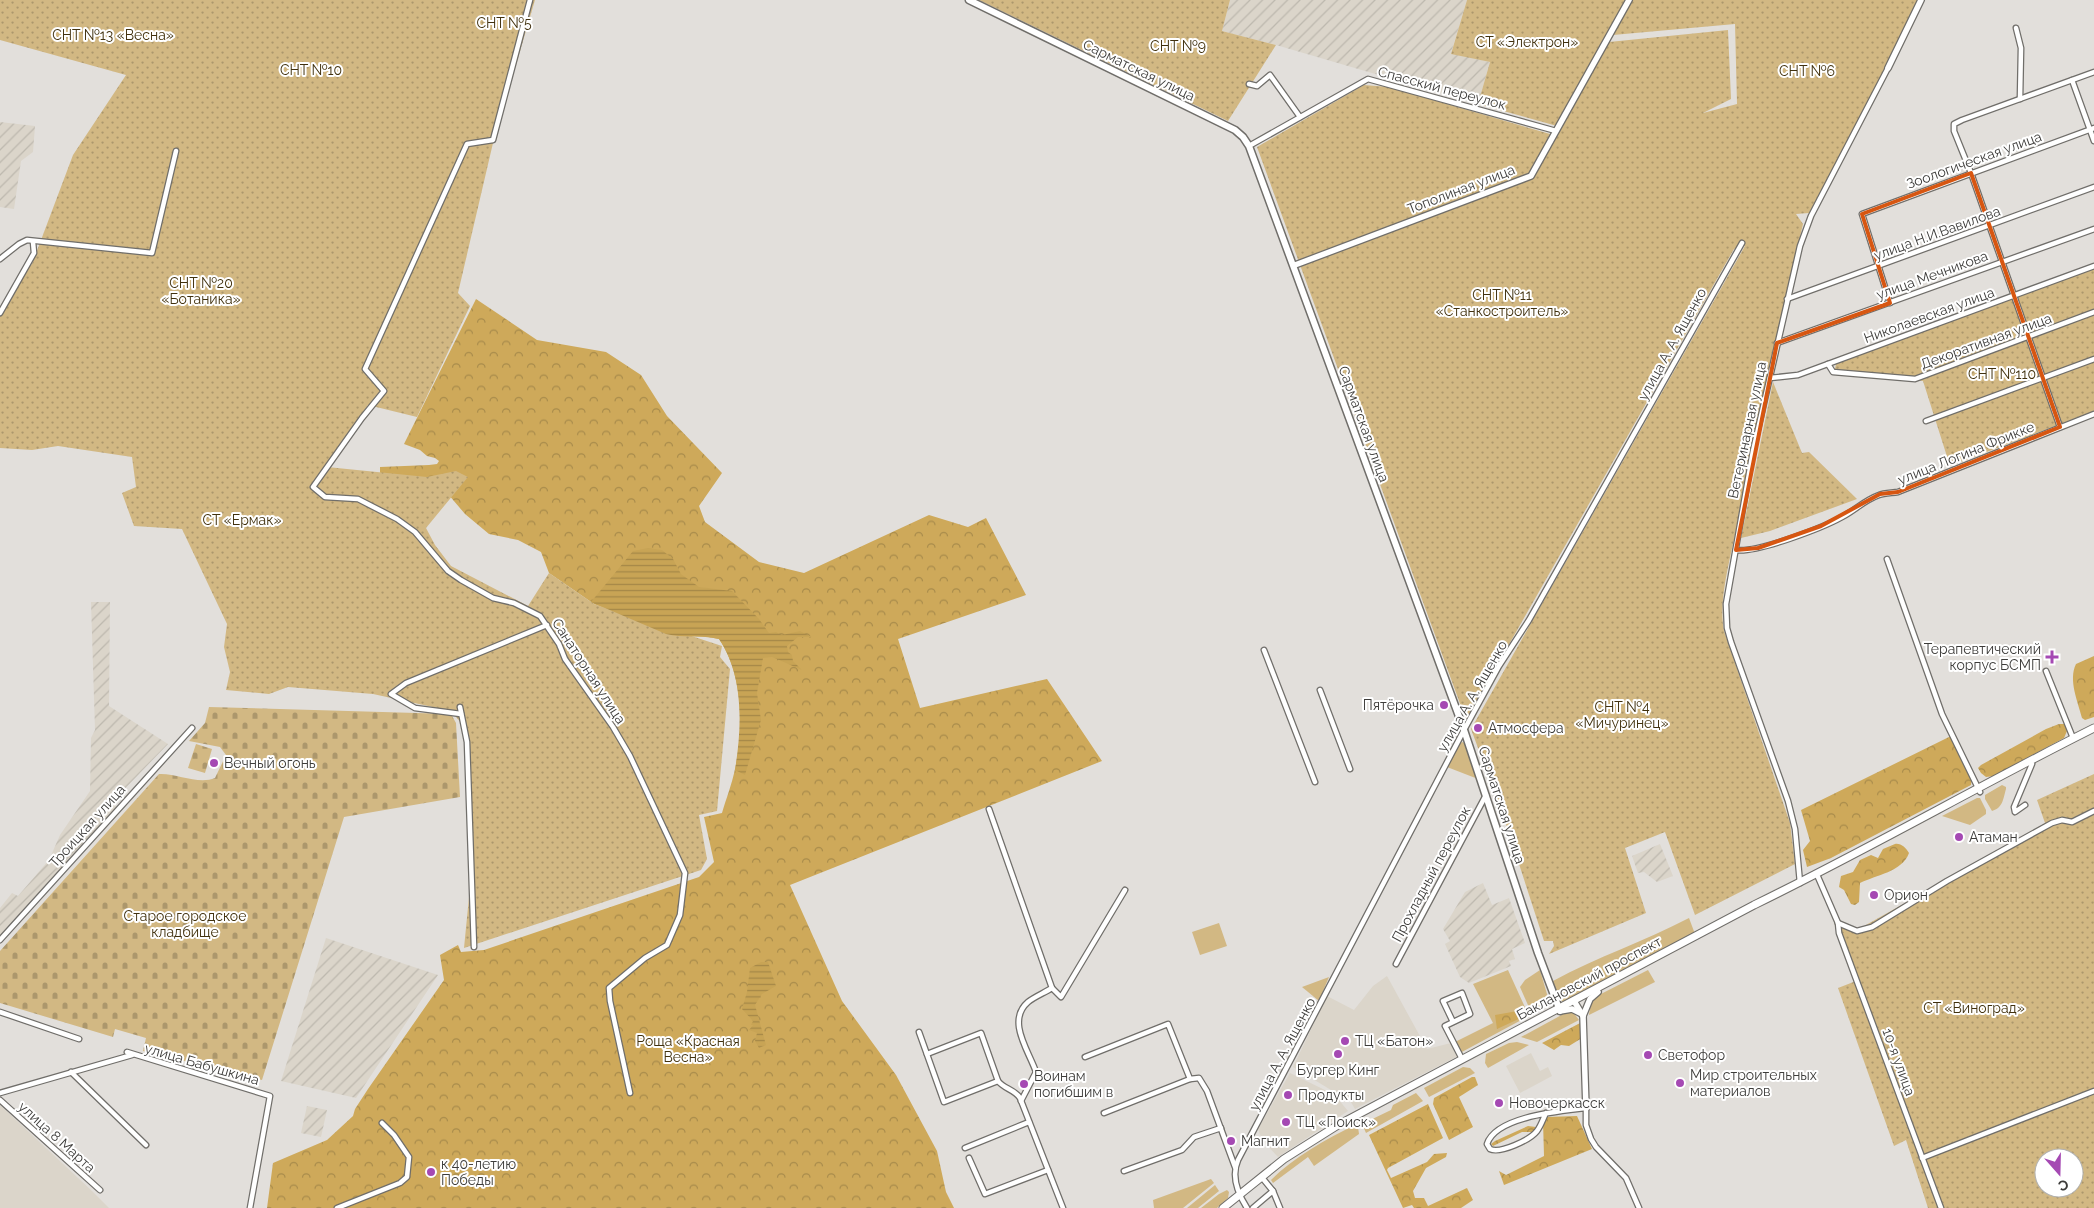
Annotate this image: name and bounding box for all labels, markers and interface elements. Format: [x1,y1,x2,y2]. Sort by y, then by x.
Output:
park label: СНТ №5 [476,15,532,31]
park label: СНТ №13 «Весна» [52,27,174,43]
park label: СТ «Электрон» [1476,34,1578,50]
street label: Сарматская улица [1080,36,1198,104]
park label: СНТ №9 [1150,38,1206,54]
park label: СНТ №10 [280,62,342,78]
street label: Спасский переулок [1376,63,1508,113]
park label: СНТ №6 [1779,63,1835,79]
street label: Зоологическая улица [1904,128,2044,192]
street label: Тополиная улица [1405,161,1517,217]
street label: улица Н.И.Вавилова [1871,203,2003,263]
street label: улица Мечникова [1874,247,1990,303]
park label: СНТ №20 «Ботаника» [161,275,241,307]
street label: Николаевская улица [1862,284,1996,346]
street label: улица А. А. Ященко [1635,285,1709,403]
park label: СНТ №11 «Станкостроитель» [1436,287,1568,319]
street label: Декоративная улица [1918,310,2054,372]
street label: Ветеринарная улица [1725,360,1769,500]
street label: Сарматская улица [1336,364,1392,484]
park label: СНТ №110 [1968,366,2036,382]
street label: улица Логина Фрикке [1895,418,2037,488]
park label: СТ «Ермак» [202,512,282,528]
street label: Санаторная улица [549,615,629,727]
street label: улица А. А. Ященко [1434,638,1510,754]
place label: Терапевтический корпус БСМП [1924,641,2041,673]
marker: Терапевтический корпус БСМП [2045,650,2059,664]
place label: Пятёрочка [1363,697,1434,713]
marker: Пятёрочка [1438,699,1450,711]
park label: СНТ №4 «Мичуринец» [1576,699,1668,731]
place label: Атмосфера [1488,720,1564,736]
marker: Атмосфера [1472,722,1484,734]
street label: Сарматская улица [1475,744,1529,866]
place label: Вечный огонь [224,755,316,771]
marker: Вечный огонь [208,757,220,769]
street label: Троицкая улица [46,781,128,871]
street label: Прохладный переулок [1388,803,1474,945]
place label: Атаман [1969,829,2018,845]
marker: Атаман [1953,831,1965,843]
place label: Орион [1884,887,1928,903]
marker: Орион [1868,889,1880,901]
park label: Старое городское кладбище [124,908,246,940]
street label: Баклановский проспект [1514,933,1664,1023]
street label: улица А. А. Ященко [1245,995,1319,1113]
park label: СТ «Виноград» [1923,1000,2025,1016]
street label: 10-я улица [1879,1026,1919,1098]
park label: Роща «Красная Весна» [636,1033,740,1065]
place label: ТЦ «Батон» [1355,1033,1433,1049]
marker: ТЦ «Батон» [1339,1035,1351,1047]
street label: улица Бабушкина [143,1040,261,1088]
place label: Светофор [1658,1047,1725,1063]
marker: Бургер Кинг [1332,1048,1344,1060]
marker: Светофор [1642,1049,1654,1061]
place label: Бургер Кинг [1297,1062,1380,1078]
place label: Мир строительных материалов [1690,1067,1817,1099]
place label: Воинам погибшим в [1034,1068,1113,1100]
marker: Мир строительных материалов [1674,1077,1686,1089]
marker: Воинам погибшим в [1018,1078,1030,1090]
place label: Продукты [1298,1087,1364,1103]
marker: Продукты [1282,1089,1294,1101]
place label: Новочеркасск [1509,1095,1605,1111]
marker: Новочеркасск [1493,1097,1505,1109]
street label: улица 8 Марта [15,1098,99,1176]
place label: ТЦ «Поиск» [1296,1114,1376,1130]
marker: ТЦ «Поиск» [1280,1116,1292,1128]
place label: Магнит [1241,1133,1290,1149]
marker: Магнит [1225,1135,1237,1147]
north arrow [2034,1148,2084,1198]
place label: к 40-летию Победы [441,1156,516,1188]
marker: к 40-летию Победы [425,1166,437,1178]
text: С [2056,1176,2071,1195]

